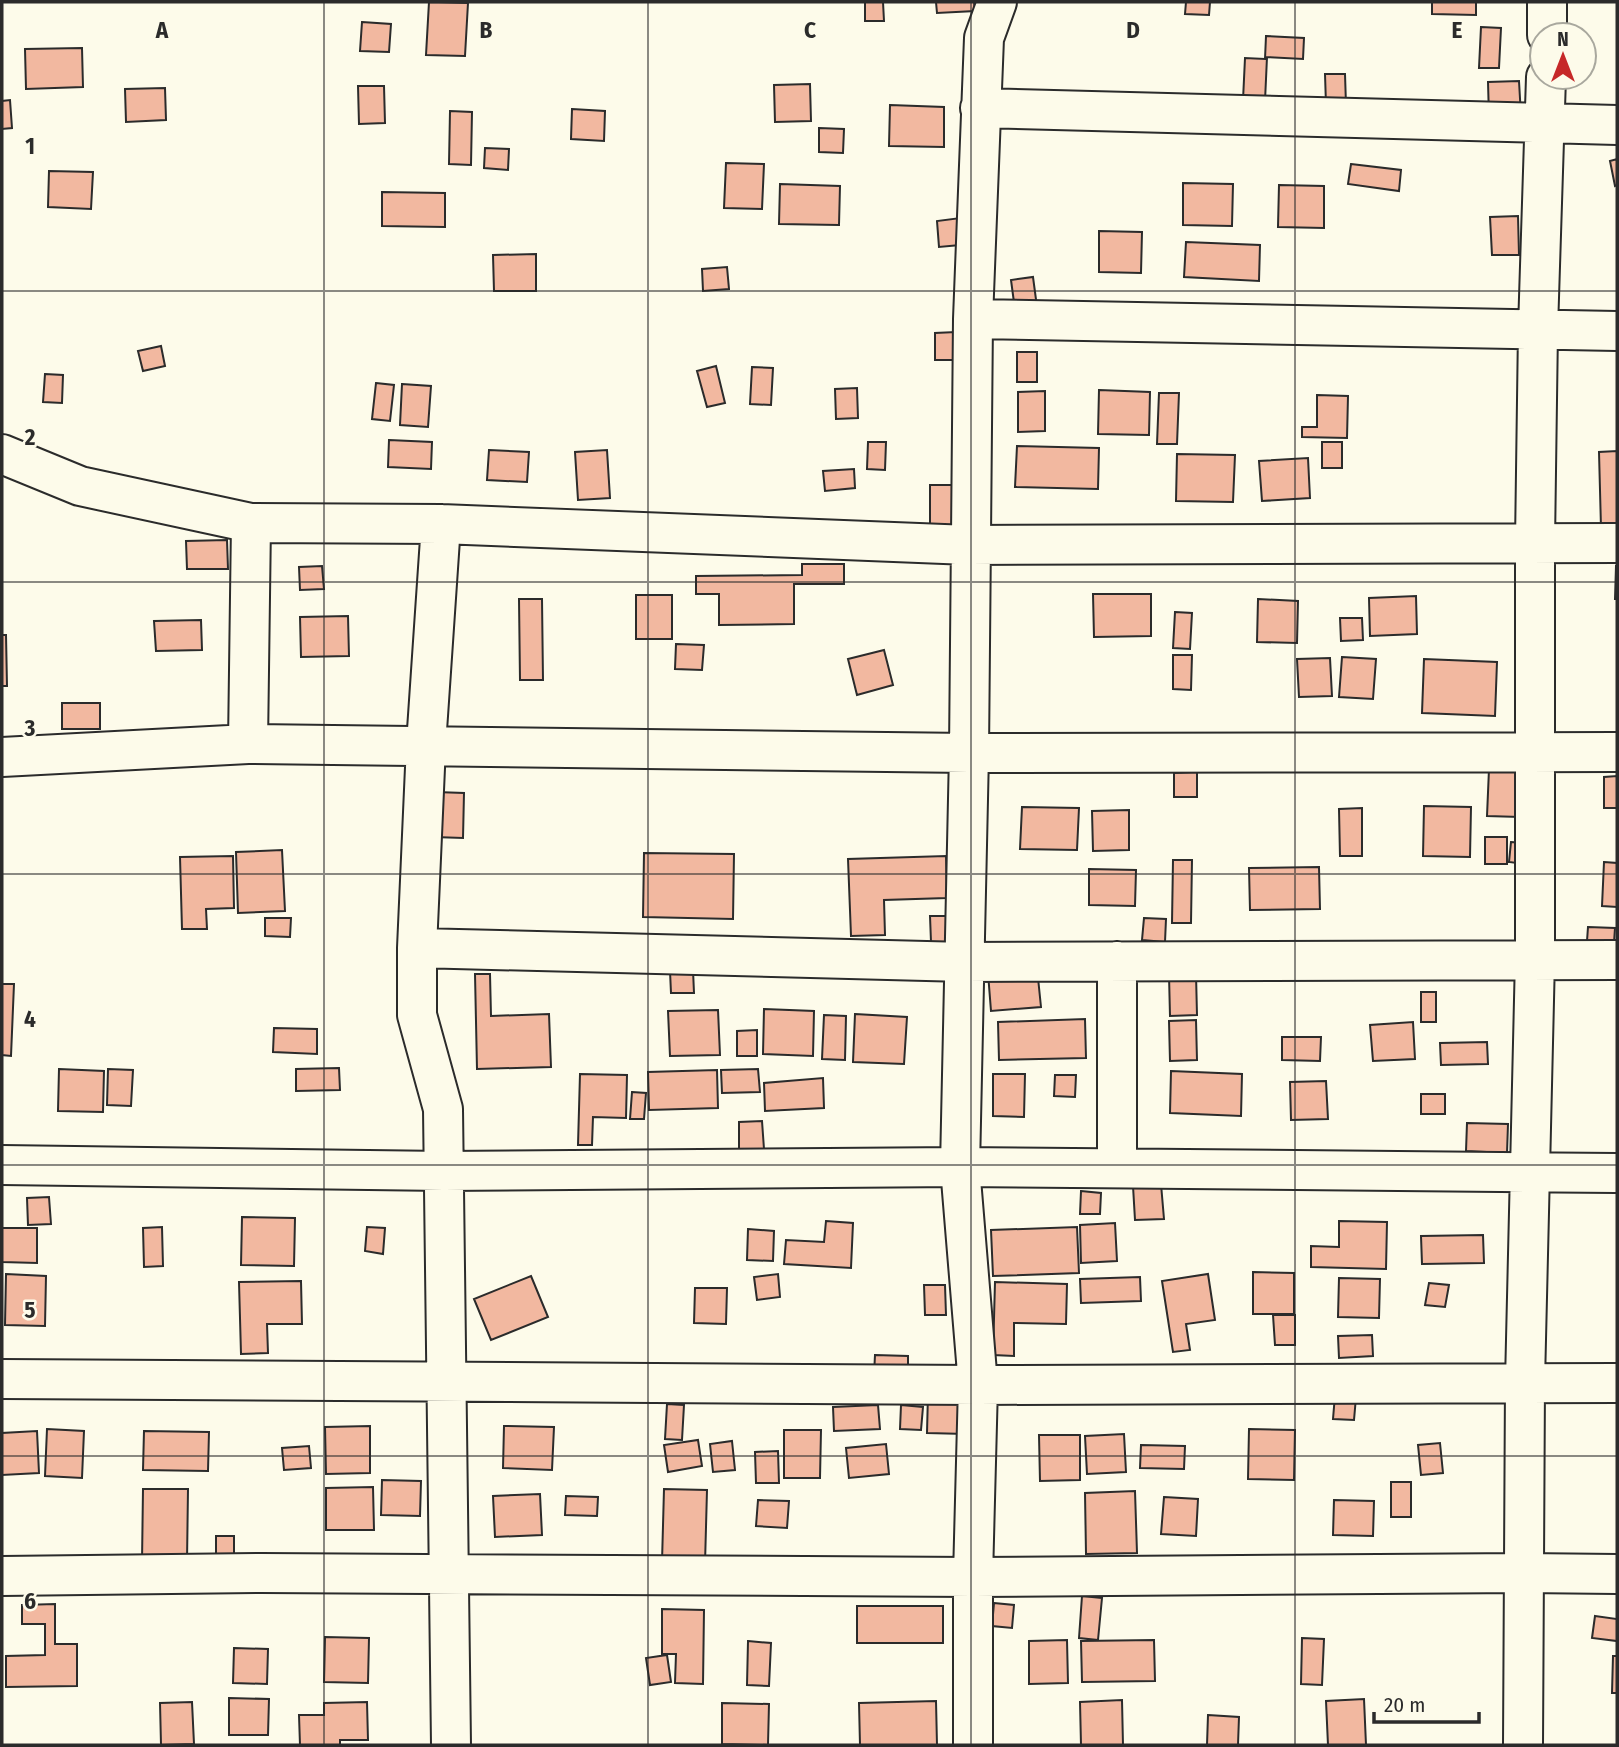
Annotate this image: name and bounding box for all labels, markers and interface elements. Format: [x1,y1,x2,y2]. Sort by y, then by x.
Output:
text: A [155,16,169,44]
text: B [480,16,493,44]
text: C [804,16,816,44]
text: D [1126,16,1140,44]
text: E [1452,16,1463,44]
north arrow [1528,21,1598,91]
text: N [1557,28,1569,51]
text: 1 [25,132,35,160]
text: 2 [24,423,36,451]
text: 3 [24,714,36,742]
text: 4 [24,1005,36,1033]
text: 5 [24,1296,36,1324]
text: 6 [24,1587,36,1615]
scale bar [1374,1680,1479,1724]
text: 20 m [1384,1692,1425,1718]

